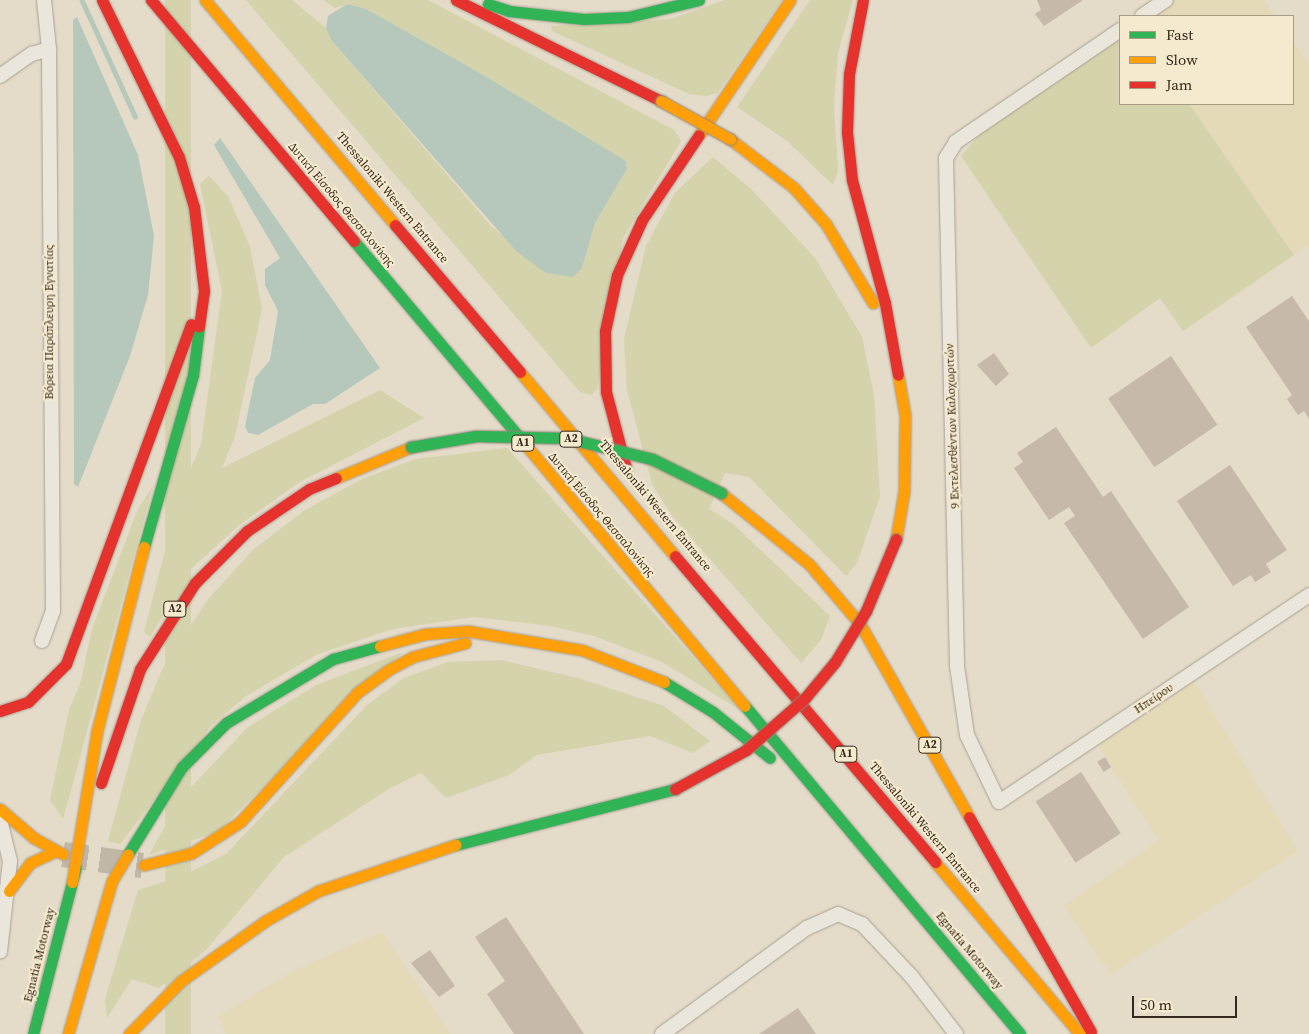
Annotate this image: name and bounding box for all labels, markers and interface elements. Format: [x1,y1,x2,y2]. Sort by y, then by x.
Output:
legend [1119,15,1294,105]
text: Fast [1166,24,1193,45]
text: Slow [1166,49,1198,70]
text: Jam [1166,74,1192,95]
street label: Thessaloniki Western Entrance [333,129,451,267]
street label: Δυτική Είσοδος Θεσσαλονίκης [285,140,397,270]
street label: Βόρεια Παράπλευρη Εγνατίας [43,244,57,400]
street label: 9 Εκτελεσθέντων Καλοχωριτών [943,343,963,509]
road number: Α2 [558,430,584,448]
road number: Α1 [510,434,536,452]
street label: Thessaloniki Western Entrance [596,437,714,575]
street label: Δυτική Είσοδος Θεσσαλονίκης [545,450,657,580]
road number: Α2 [162,600,188,618]
street label: Ηπείρου [1132,681,1176,717]
road number: Α2 [918,736,942,754]
road number: Α1 [834,746,858,762]
street label: Thessaloniki Western Entrance [866,759,984,897]
street label: Egnatia Motorway [21,906,59,1004]
street label: Egnatia Motorway [932,909,1006,993]
scale bar [1134,986,1239,1018]
text: 50 m [1140,994,1172,1015]

